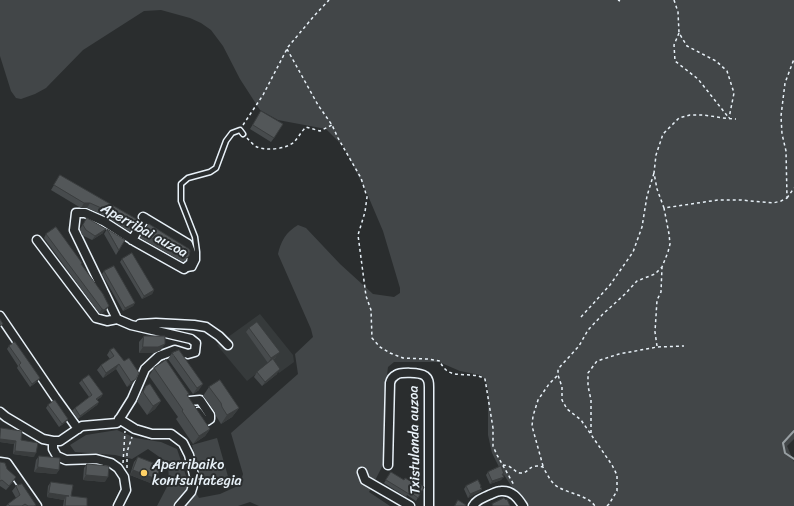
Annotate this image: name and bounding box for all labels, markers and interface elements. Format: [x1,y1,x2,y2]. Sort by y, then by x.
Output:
street label: Aperribai auzoa [98,200,190,262]
street label: Txistulanda auzoa [406,385,424,495]
place label: Aperribaiko kontsultategia [152,457,242,490]
marker: Aperribaiko kontsultategia [139,468,149,478]

